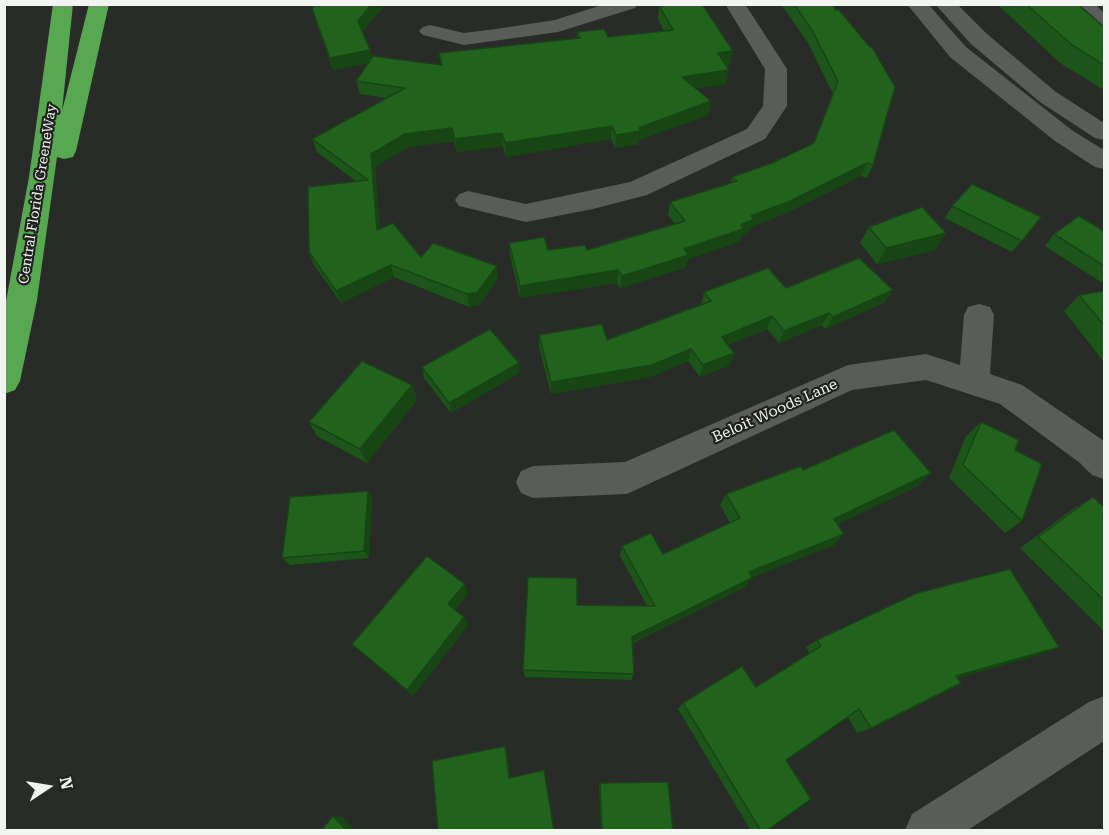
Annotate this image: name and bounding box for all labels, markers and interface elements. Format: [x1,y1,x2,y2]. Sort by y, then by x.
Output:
street label: Central Florida GreeneWay [15,103,61,285]
street label: Beloit Woods Lane [710,375,840,447]
north arrow [18,757,78,817]
text: N [56,775,77,791]

